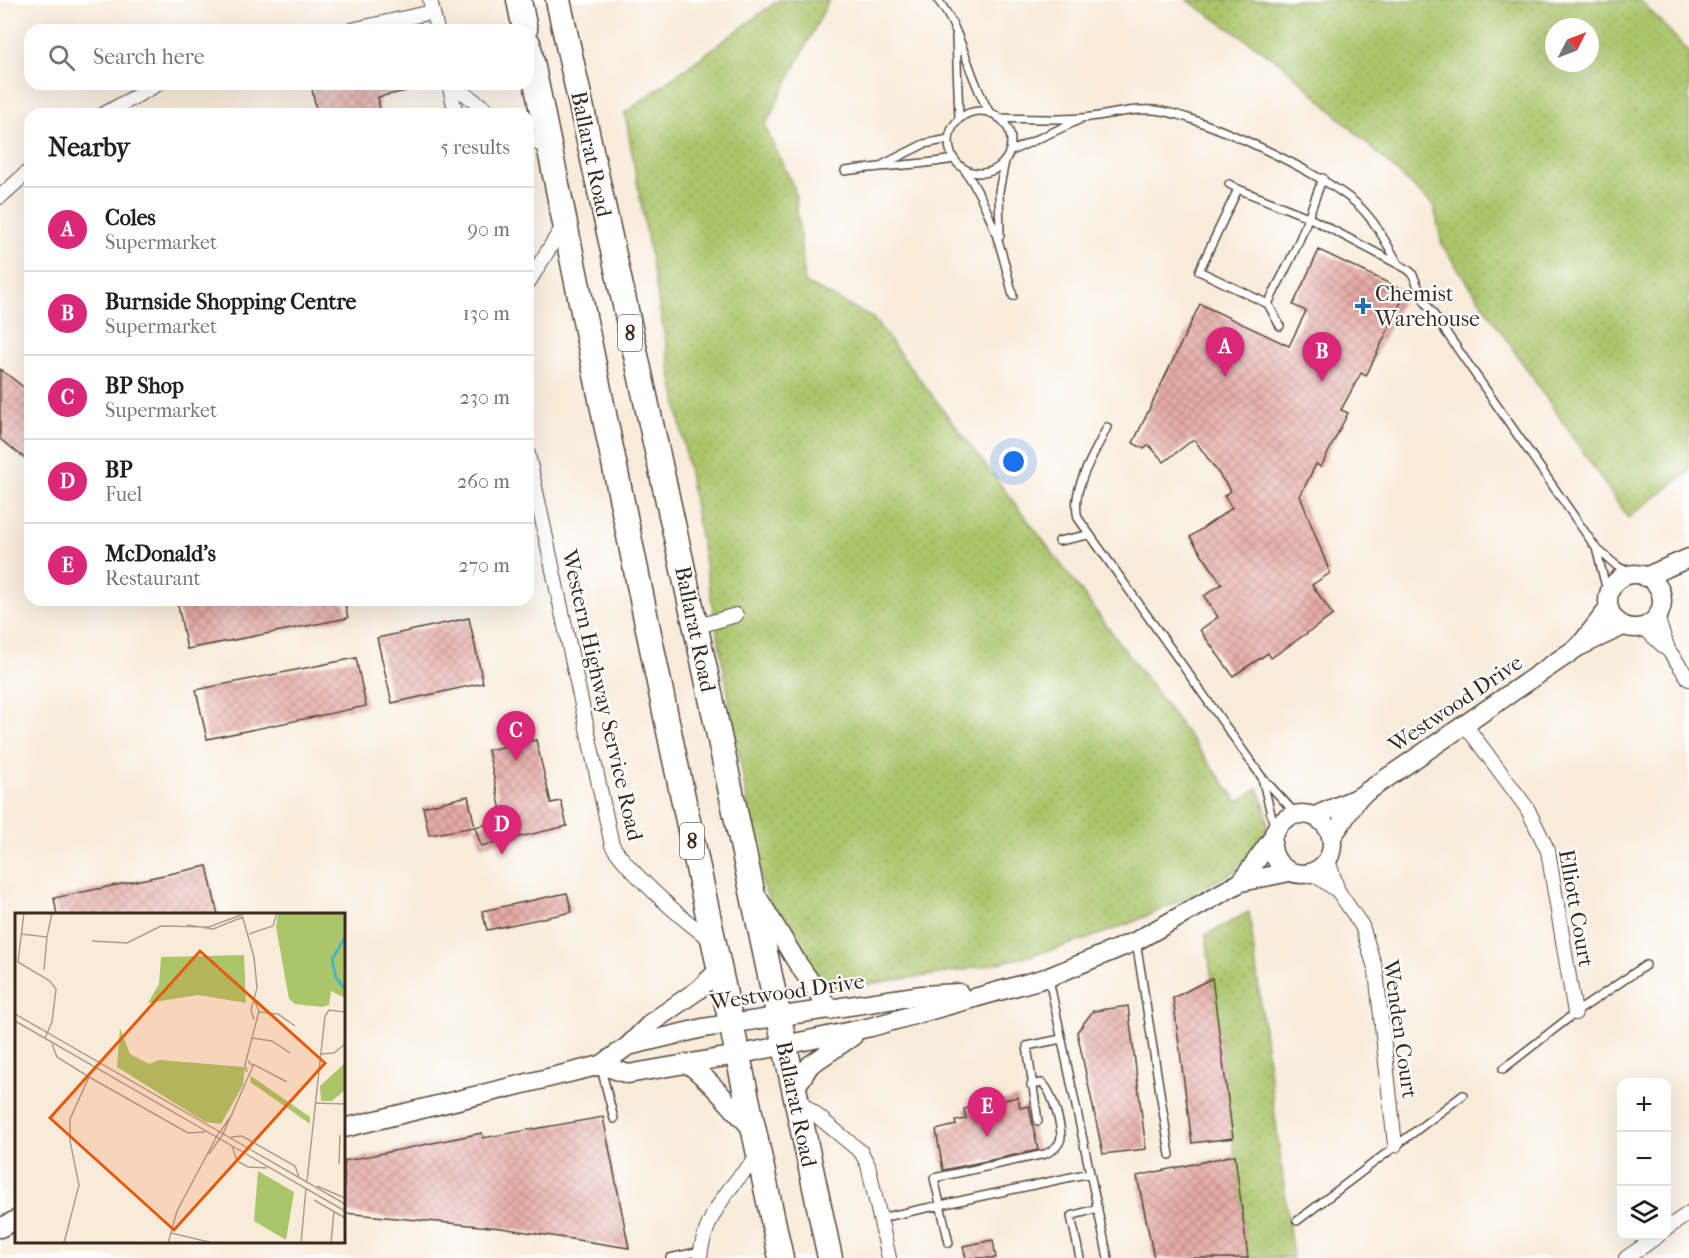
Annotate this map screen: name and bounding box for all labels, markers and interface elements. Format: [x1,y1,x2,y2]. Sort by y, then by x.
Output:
north arrow [1545,18,1599,72]
search box [24,24,534,90]
icon: search [45,41,78,74]
text: Search here [93,44,205,70]
street label: Ballarat Road [565,89,617,220]
text: Nearby [48,132,130,163]
text: 5 results [440,136,510,159]
text: Coles [105,205,156,231]
text: A [61,218,74,241]
text: 90 m [468,218,510,241]
text: Supermarket [105,231,217,254]
place label: Chemist Warehouse [1374,281,1480,332]
text: Burnside Shopping Centre [105,289,357,315]
marker: Chemist Warehouse [1356,299,1370,313]
text: B [61,302,74,325]
text: 130 m [463,302,510,325]
text: Supermarket [105,315,217,338]
road number: 8 [618,315,642,351]
pin: A [1206,328,1244,377]
pin: B [1302,332,1342,382]
text: BP Shop [105,373,184,399]
text: C [61,386,74,409]
text: 230 m [460,386,510,409]
text: Supermarket [105,399,217,422]
your location [999,447,1028,476]
text: BP [105,457,132,483]
text: D [60,470,75,493]
text: 260 m [457,470,510,493]
text: Fuel [105,483,142,506]
text: McDonald's [105,541,216,567]
street label: Western Highway Service Road [556,546,648,844]
text: E [61,554,74,577]
text: 270 m [458,554,510,577]
street label: Ballarat Road [669,564,721,695]
text: Restaurant [105,567,201,590]
street label: Westwood Drive [1383,649,1527,759]
pin: C [496,712,536,761]
pin: D [482,806,522,855]
road number: 8 [680,823,704,859]
street label: Elliott Court [1553,847,1599,969]
inset map [15,913,345,1243]
street label: Wenden Court [1377,957,1423,1100]
street label: Westwood Drive [707,968,866,1016]
street label: Ballarat Road [770,1039,822,1170]
map controls [1617,1078,1671,1240]
button: + [1617,1078,1671,1132]
pin: E [968,1088,1006,1137]
button: − [1617,1132,1671,1186]
button: layers [1617,1186,1671,1240]

